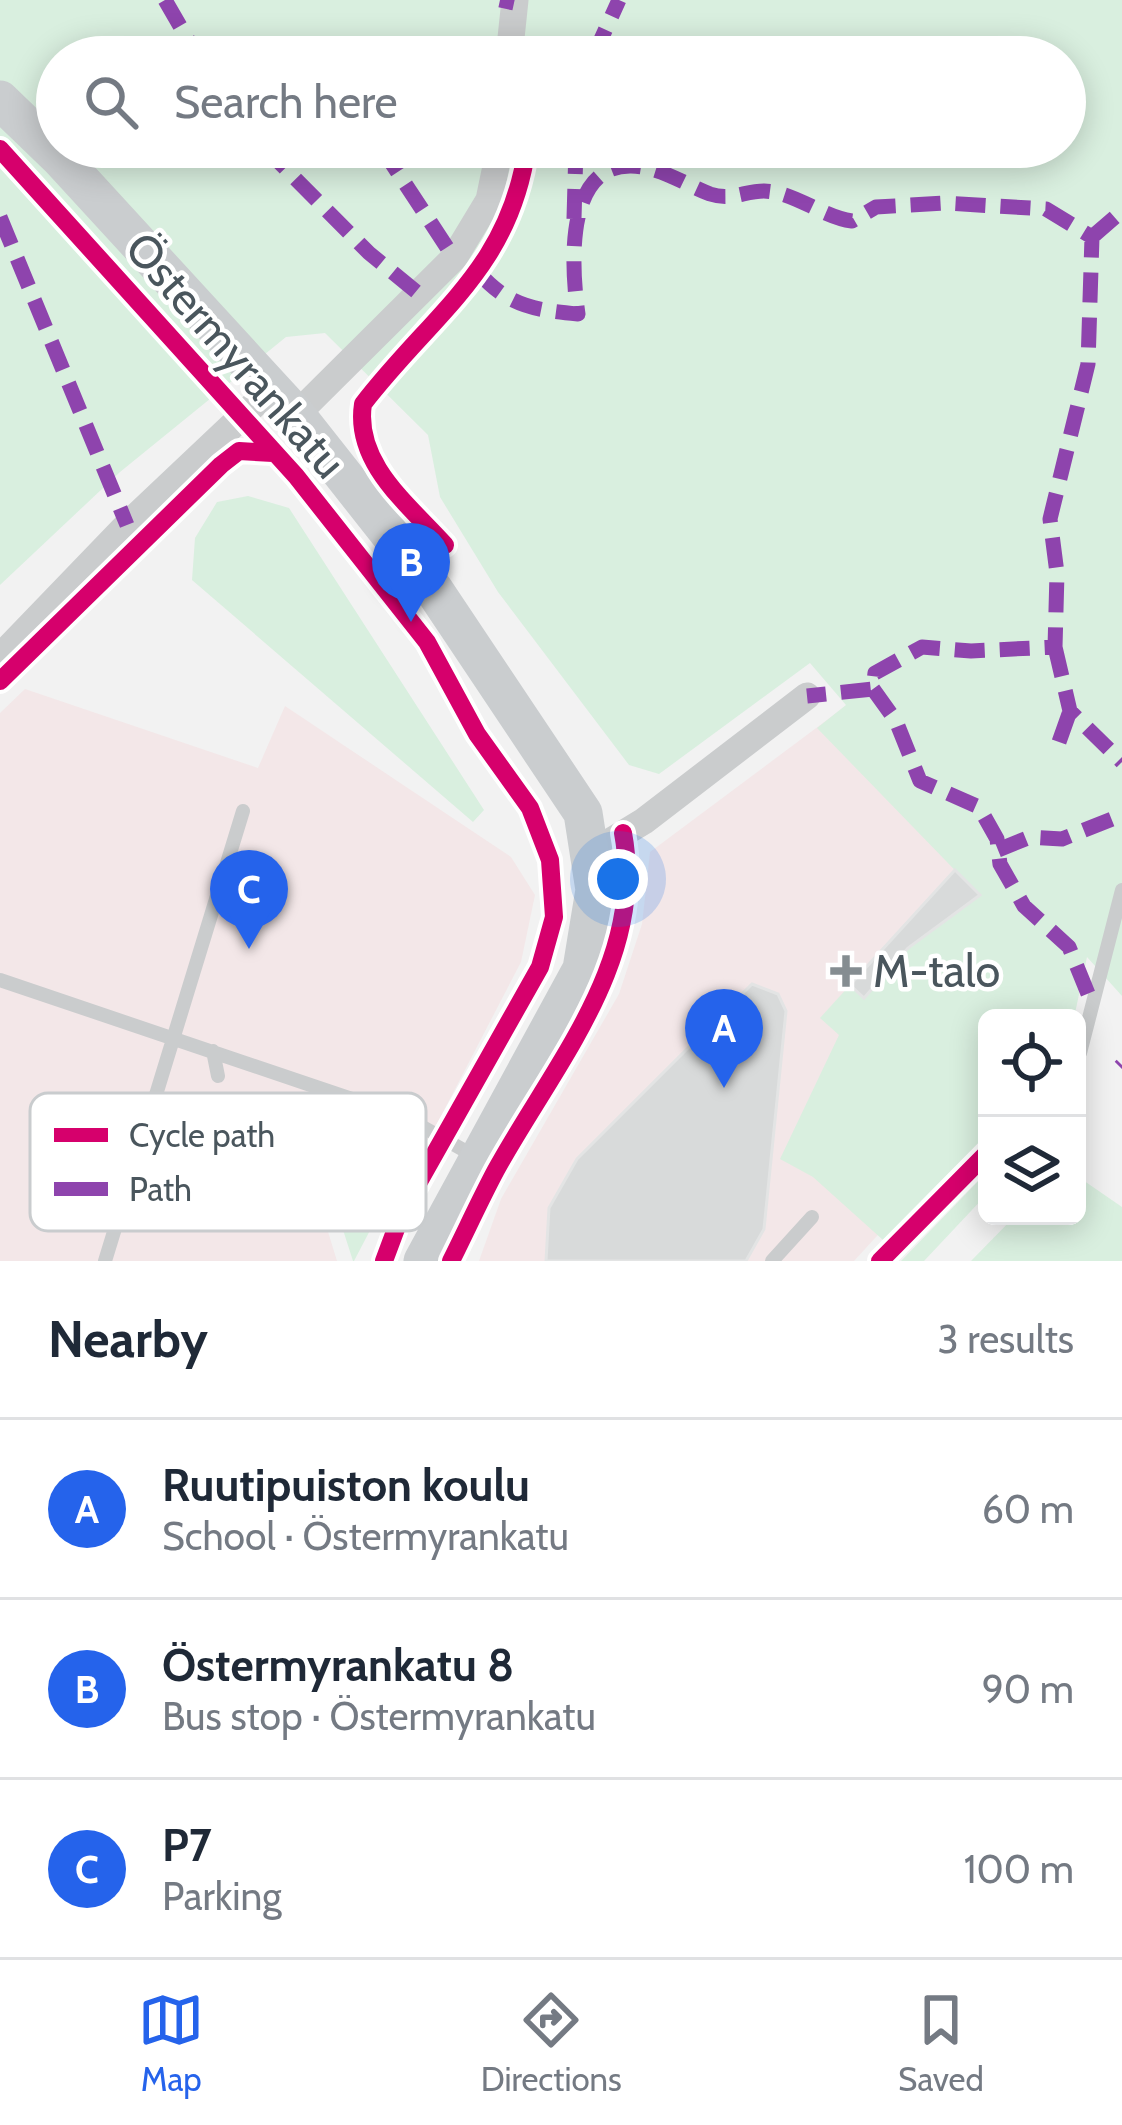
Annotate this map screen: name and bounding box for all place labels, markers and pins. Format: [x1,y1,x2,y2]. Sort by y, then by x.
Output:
pin: B [372,523,450,622]
pin: C [210,850,288,949]
place label: M-talo [873,944,1000,998]
marker: M-talo [830,955,862,987]
pin: A [685,989,763,1088]

